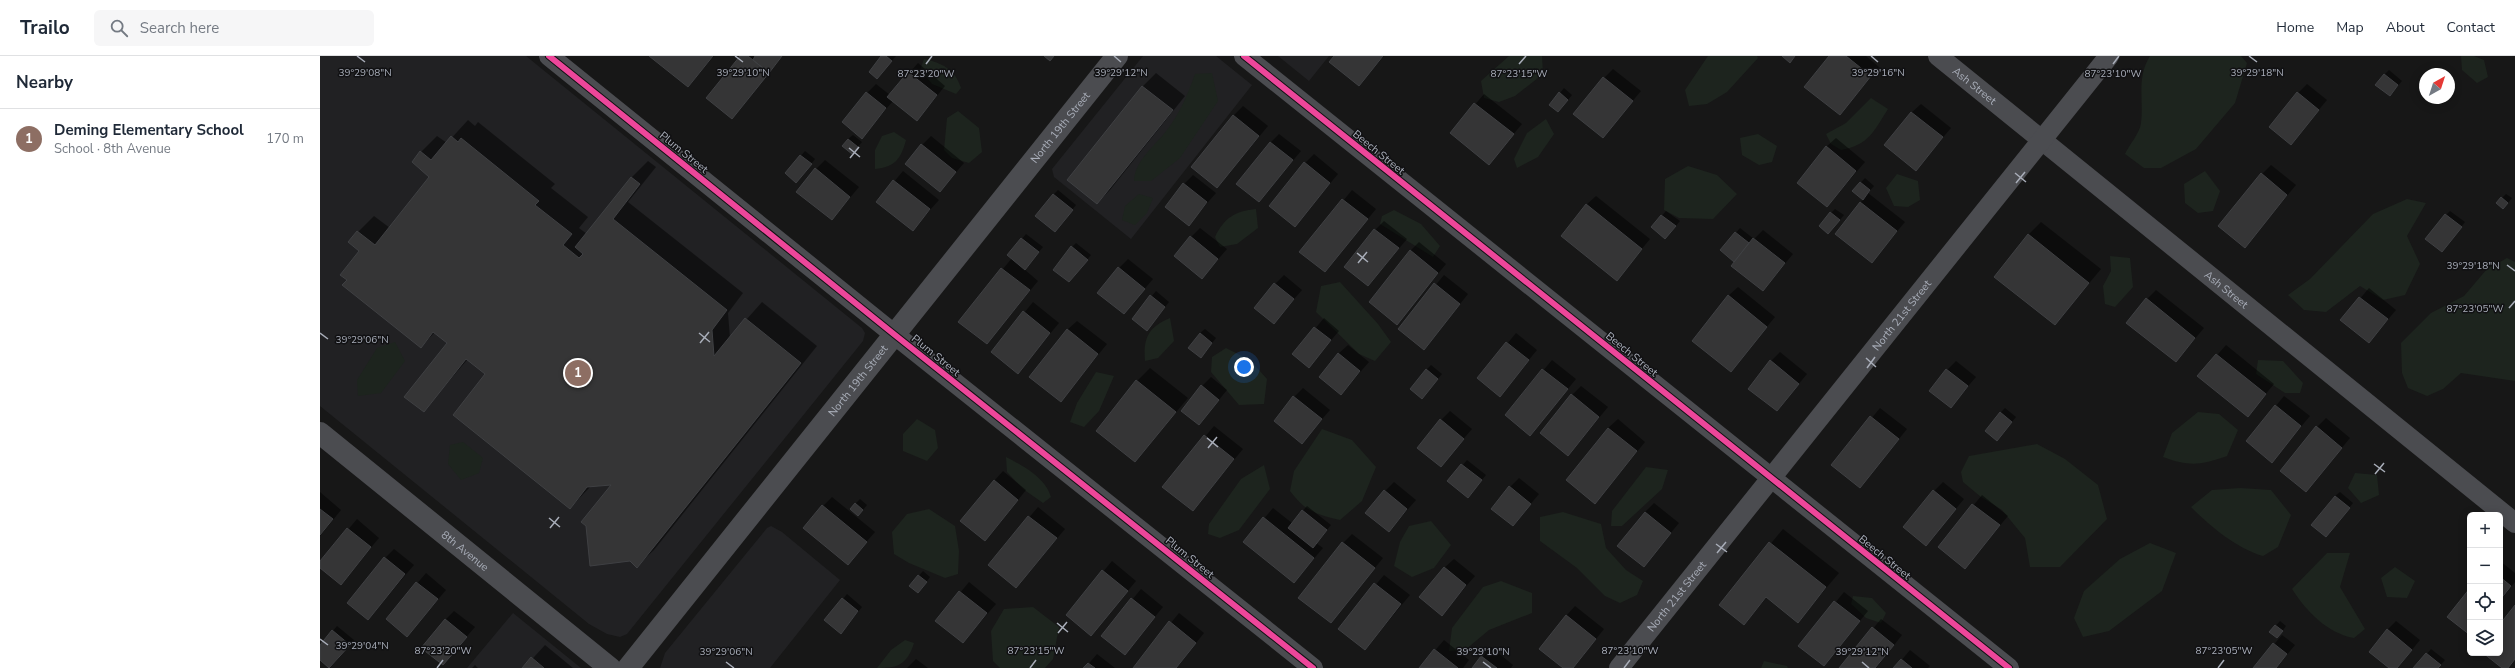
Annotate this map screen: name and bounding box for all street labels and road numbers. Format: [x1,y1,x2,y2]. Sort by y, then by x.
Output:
street label: Ash Street [1949,64,1999,108]
street label: North 19th Street [1027,89,1094,167]
street label: Beech Street [1349,127,1408,178]
street label: Plum Street [656,128,711,177]
street label: Ash Street [2201,267,2251,312]
street label: North 21st Street [1869,277,1935,354]
street label: Beech Street [1602,329,1661,380]
street label: Plum Street [908,331,963,380]
street label: North 19th Street [825,342,891,420]
street label: 8th Avenue [438,527,492,575]
street label: Beech Street [1855,532,1914,583]
street label: Plum Street [1162,533,1217,582]
street label: North 21st Street [1644,558,1710,635]

